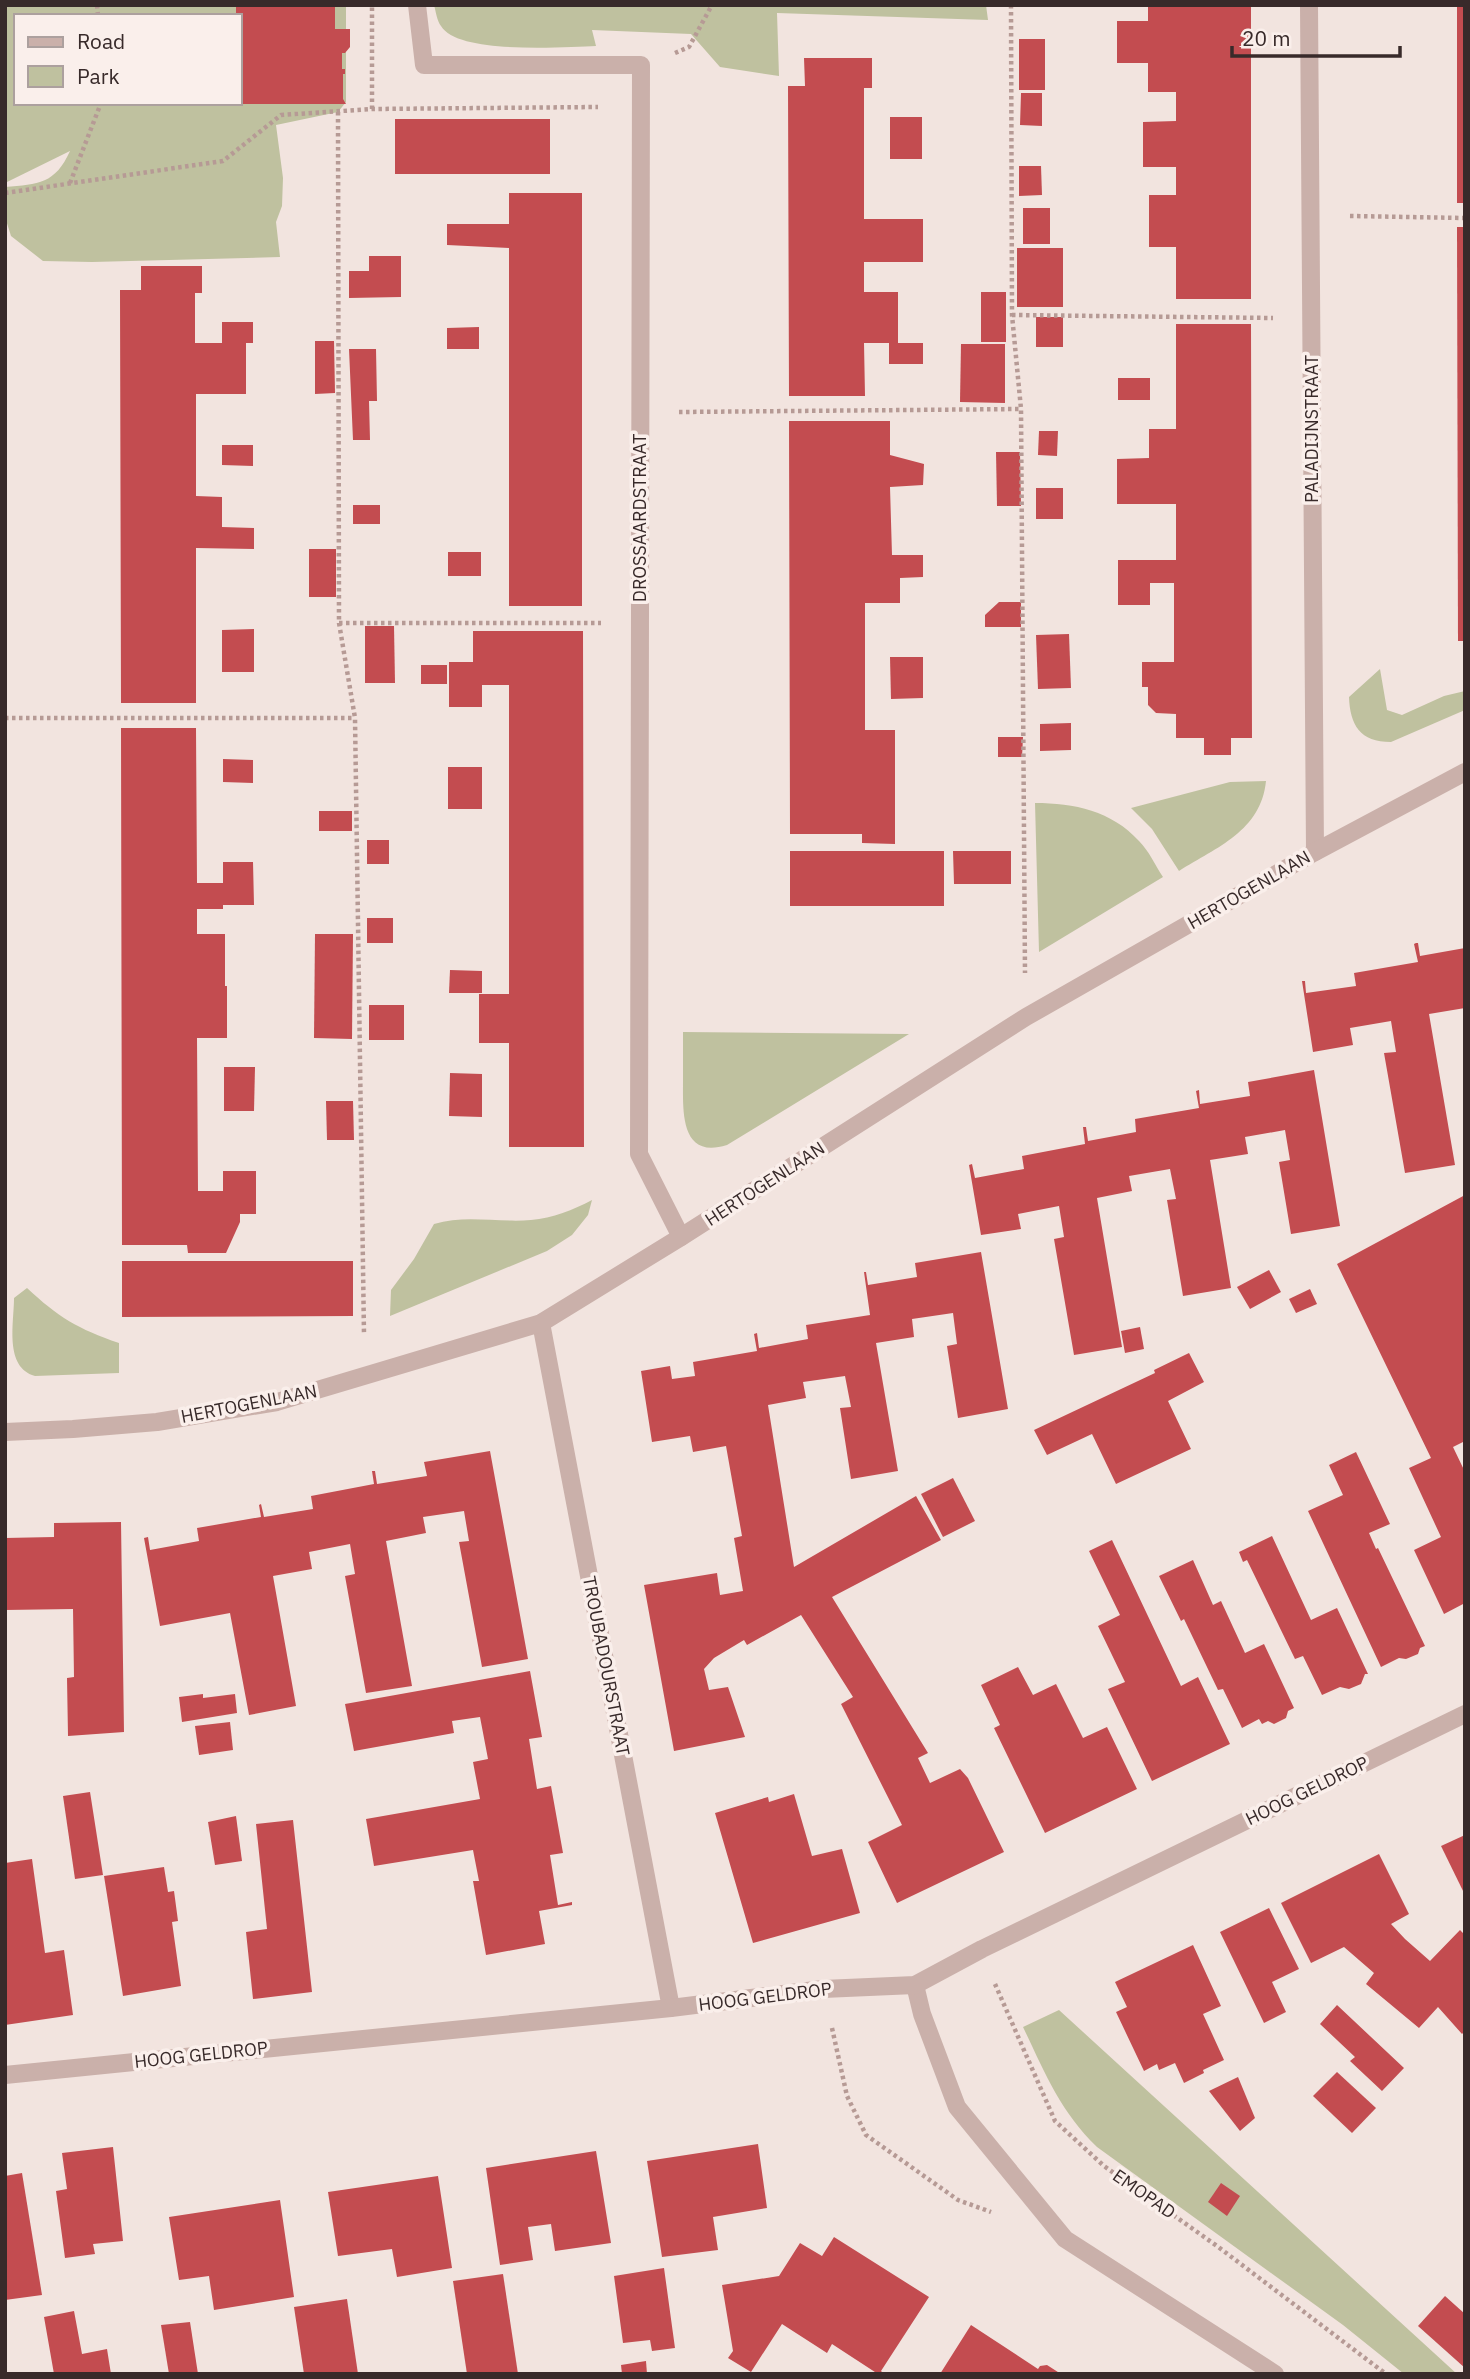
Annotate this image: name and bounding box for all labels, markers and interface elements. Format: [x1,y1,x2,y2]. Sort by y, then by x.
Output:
legend [14,14,242,105]
scale bar [1232,14,1400,58]
text: 20 m [1242,24,1291,52]
text: Road [77,27,125,55]
text: Park [77,62,120,90]
street label: PALADIJNSTRAAT [1300,355,1323,503]
street label: DROSSAARDSTRAAT [628,434,651,602]
street label: HERTOGENLAAN [1183,845,1314,934]
street label: HERTOGENLAAN [701,1136,829,1231]
street label: HERTOGENLAAN [179,1379,319,1428]
street label: TROUBADOURSTRAAT [578,1574,635,1758]
street label: HOOG GELDROP [1241,1751,1372,1830]
street label: HOOG GELDROP [697,1977,833,2016]
street label: HOOG GELDROP [133,2036,269,2073]
street label: EMOPAD [1108,2164,1180,2224]

